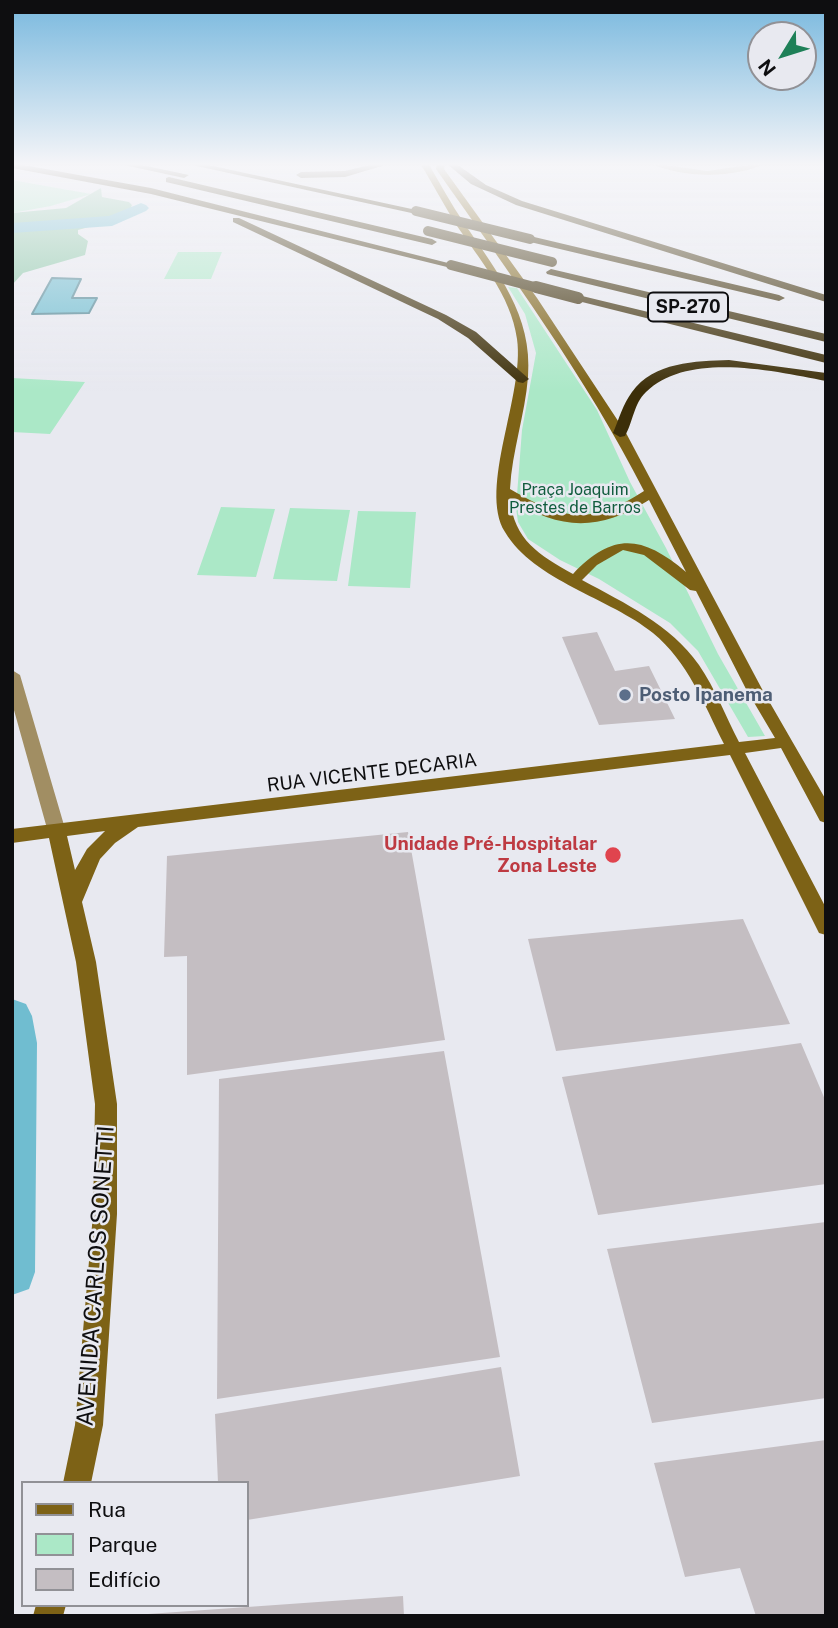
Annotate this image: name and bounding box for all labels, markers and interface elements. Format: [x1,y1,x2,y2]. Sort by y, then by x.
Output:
north arrow [747,21,817,91]
text: N [754,55,780,80]
road number: SP-270 [648,292,728,321]
park label: Praça Joaquim Prestes de Barros [509,480,641,518]
place label: Posto Ipanema [639,684,773,706]
marker: Posto Ipanema [617,687,633,703]
street label: RUA VICENTE DECARIA [266,749,478,797]
place label: Unidade Pré-Hospitalar Zona Leste [384,833,597,877]
marker: Unidade Pré-Hospitalar Zona Leste [603,845,623,865]
street label: AVENIDA CARLOS SONETTI [72,1125,120,1427]
legend [21,1481,248,1607]
text: Rua [88,1497,126,1522]
text: Parque [88,1532,157,1557]
text: Edifício [88,1567,161,1592]

